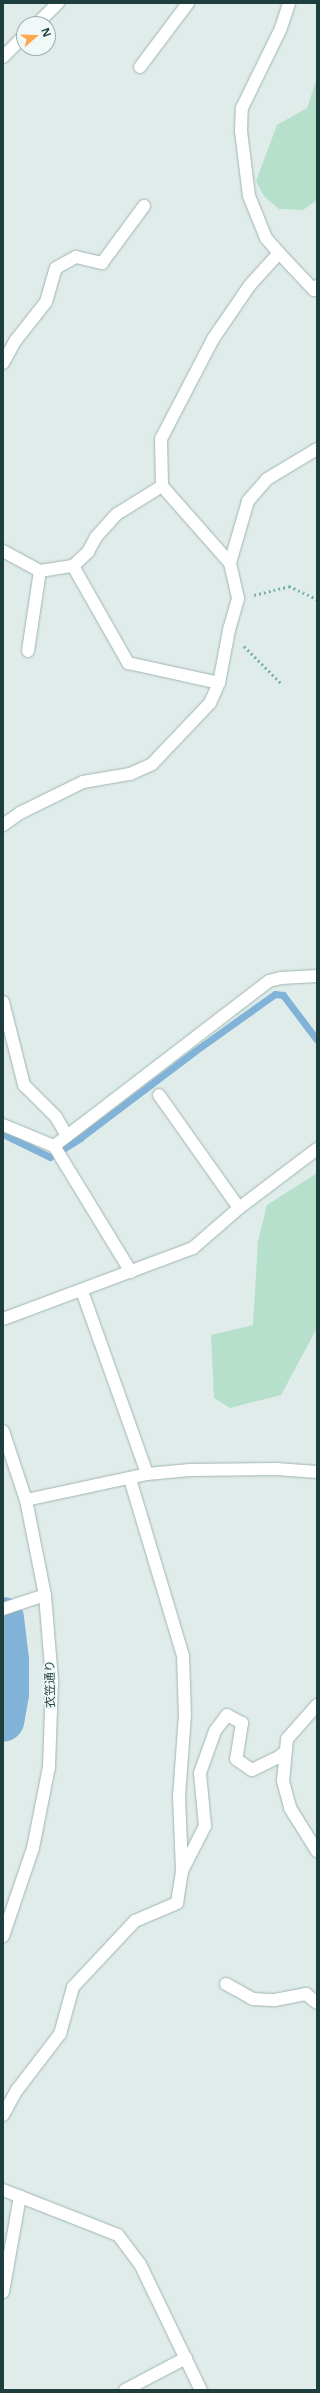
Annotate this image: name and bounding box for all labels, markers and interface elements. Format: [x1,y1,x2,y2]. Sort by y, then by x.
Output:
north arrow [16,16,56,56]
text: N [38,25,55,39]
street label: 衣笠通り [42,1660,58,1708]

